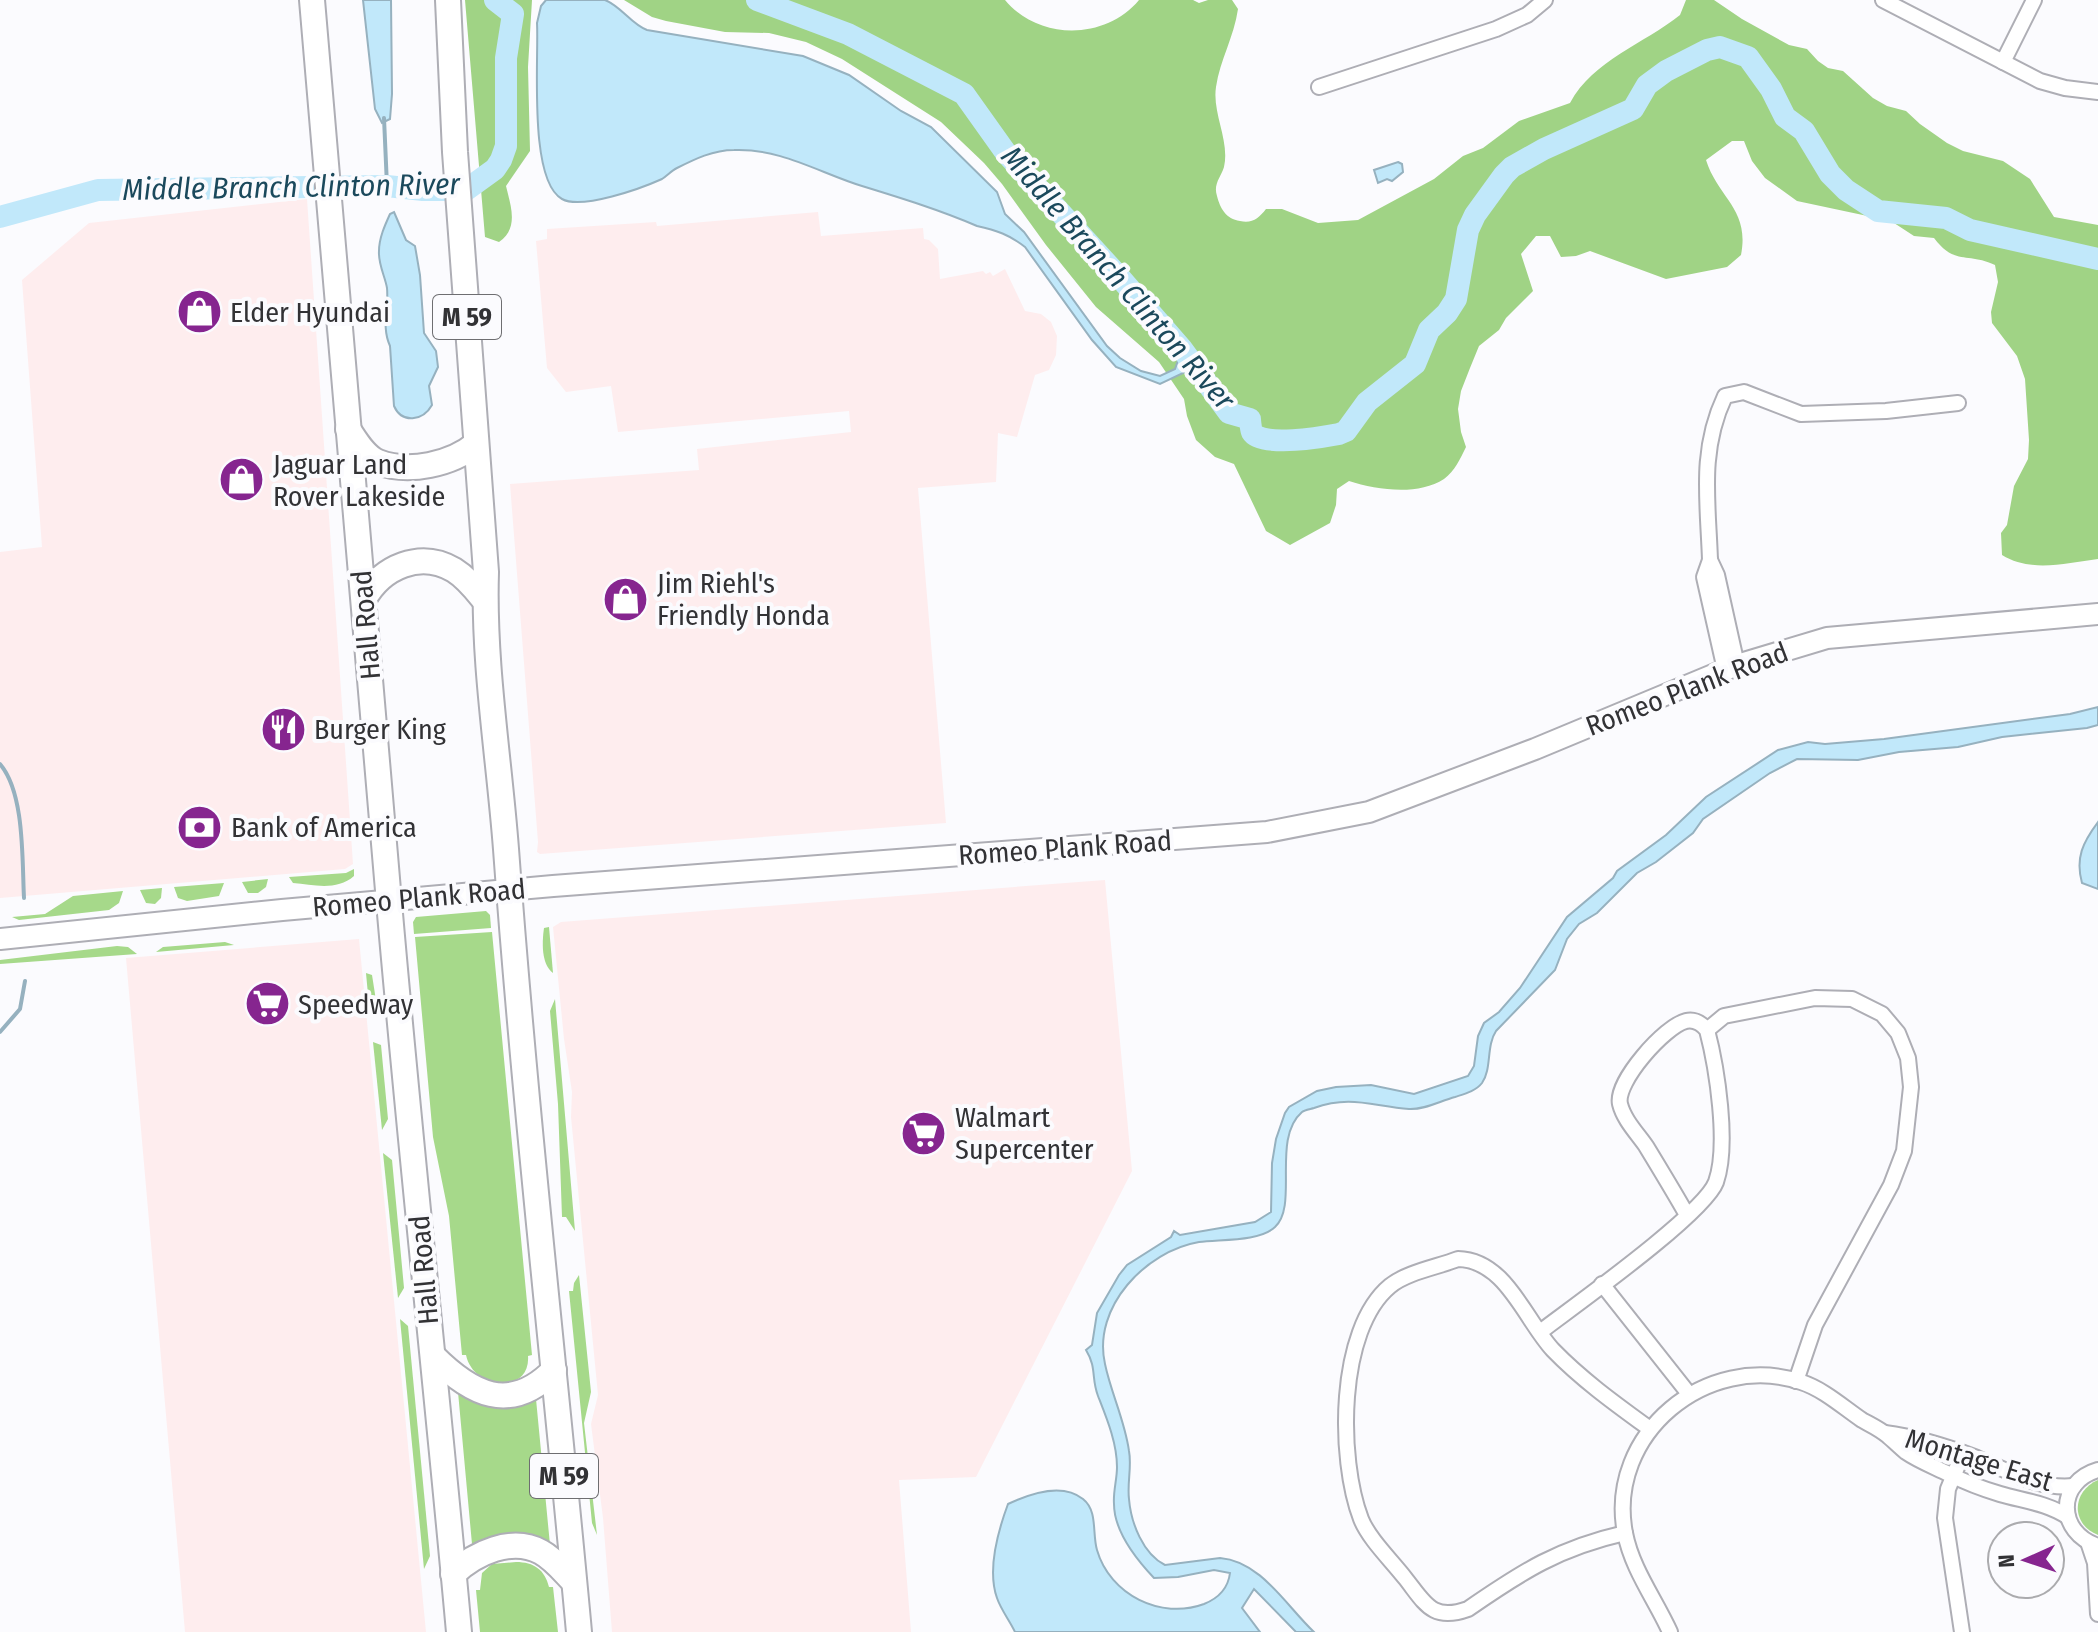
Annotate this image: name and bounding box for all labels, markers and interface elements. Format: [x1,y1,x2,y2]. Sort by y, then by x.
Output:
water label: Middle Branch Clinton River [994,139,1243,418]
water label: Middle Branch Clinton River [122,166,462,208]
shop icon: Elder Hyundai [175,288,223,336]
road number: M 59 [433,295,501,339]
place label: Elder Hyundai [230,296,390,329]
place label: Jaguar Land Rover Lakeside [273,448,445,513]
shop icon: Jaguar Land Rover Lakeside [218,456,266,504]
place label: Jim Riehl's Friendly Honda [657,567,830,632]
street label: Hall Road [345,569,387,681]
shop icon: Jim Riehl's Friendly Honda [602,575,650,623]
street label: Romeo Plank Road [1581,635,1793,743]
restaurant icon: Burger King [259,705,307,753]
place label: Burger King [314,713,447,746]
bank icon: Bank of America [176,803,224,851]
place label: Bank of America [231,811,417,844]
street label: Romeo Plank Road [957,824,1173,872]
street label: Romeo Plank Road [311,872,527,924]
supermarket icon: Speedway [243,980,291,1028]
place label: Speedway [298,988,414,1021]
place label: Walmart Supercenter [955,1101,1094,1166]
supermarket icon: Walmart Supercenter [900,1109,948,1157]
street label: Hall Road [403,1214,445,1326]
street label: Montage East [1901,1422,2057,1498]
road number: M 59 [530,1454,598,1498]
north arrow [1986,1520,2066,1600]
text: N [1993,1554,2020,1568]

